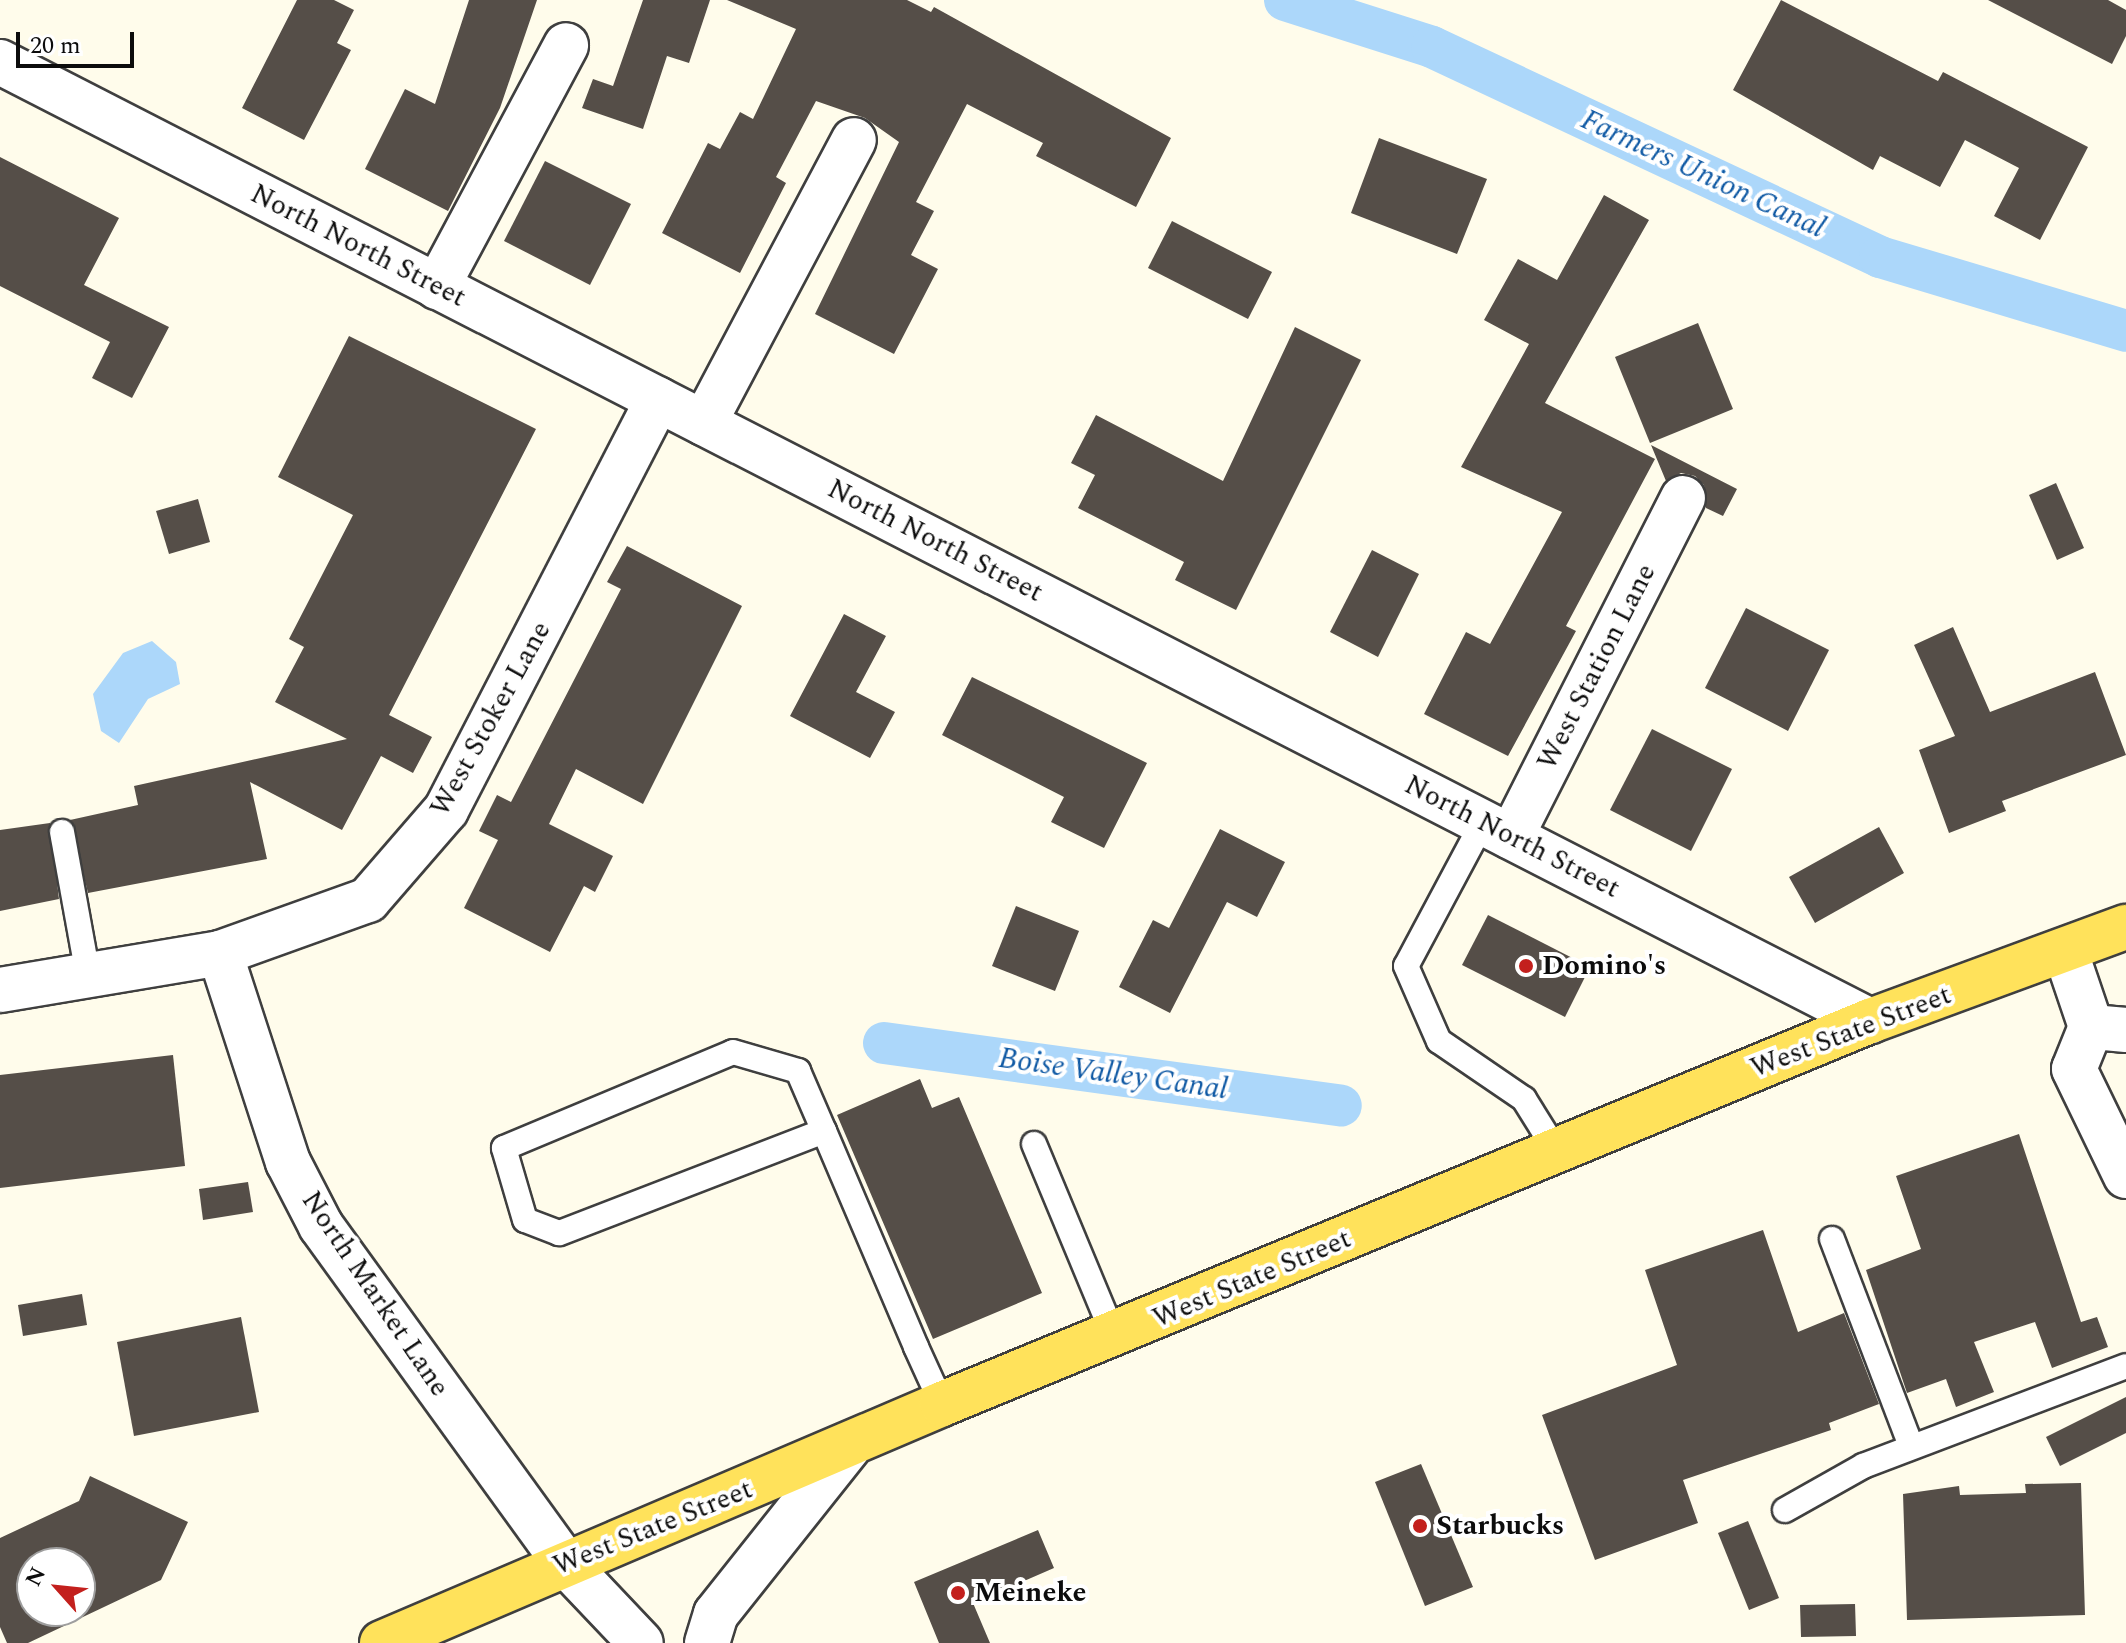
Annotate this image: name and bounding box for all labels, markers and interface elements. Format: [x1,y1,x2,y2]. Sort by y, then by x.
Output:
scale bar [20,16,138,66]
text: 20 m [30,28,81,64]
water label: Farmers Union Canal [1575,102,1831,246]
street label: North North Street [245,177,471,315]
street label: North North Street [822,472,1048,610]
street label: West Station Lane [1531,559,1663,775]
street label: West Stoker Lane [424,616,558,822]
street label: North North Street [1399,768,1625,906]
place label: Domino's [1542,949,1666,983]
marker: Domino's [1517,957,1535,975]
street label: West State Street [1746,978,1956,1086]
water label: Boise Valley Canal [996,1040,1230,1108]
street label: North Market Lane [294,1185,456,1403]
street label: West State Street [1148,1222,1356,1336]
street label: West State Street [548,1473,758,1583]
place label: Starbucks [1436,1509,1564,1543]
marker: Starbucks [1411,1517,1429,1535]
north arrow [16,1547,96,1627]
text: N [17,1561,55,1592]
place label: Meineke [974,1576,1086,1610]
marker: Meineke [949,1584,967,1602]

